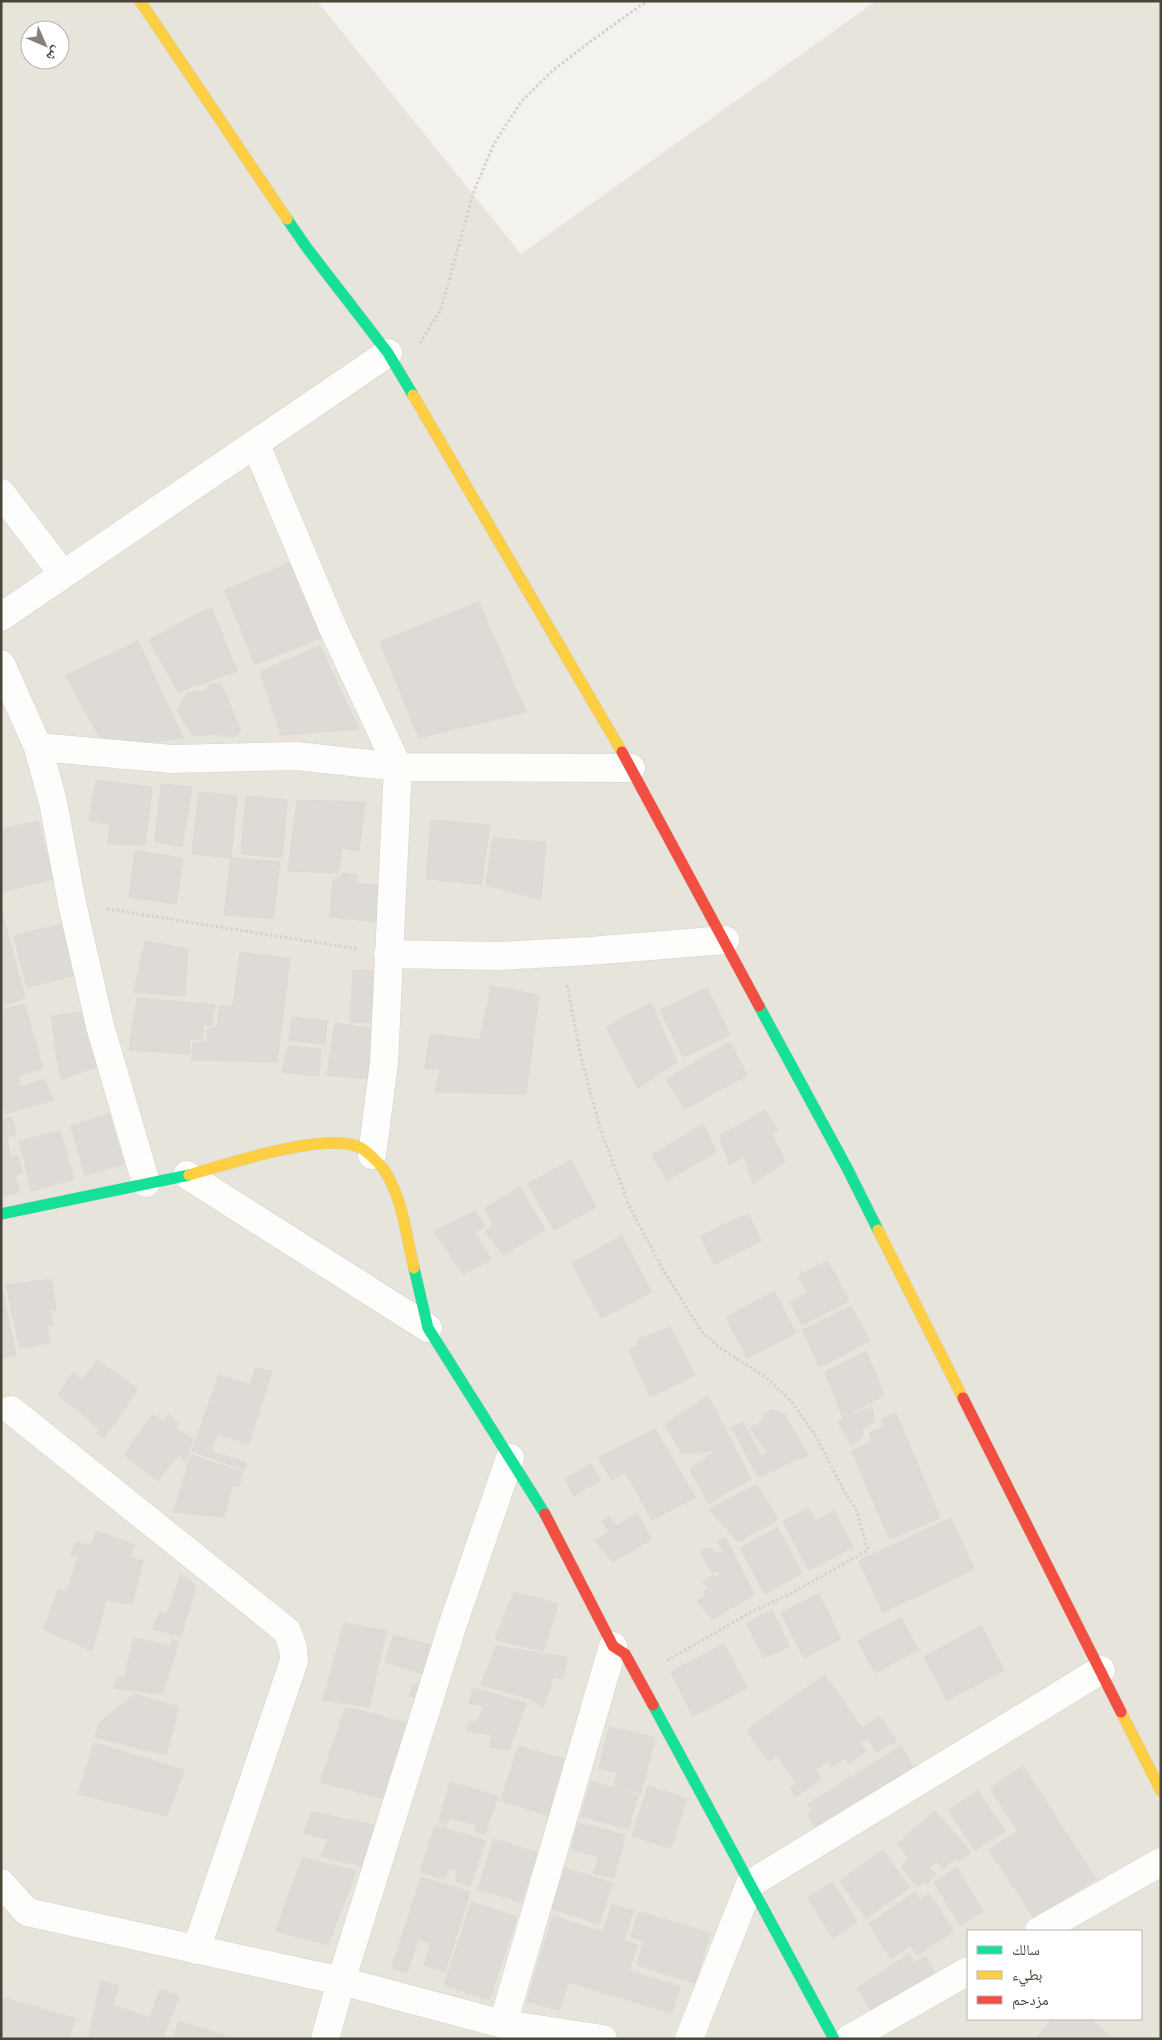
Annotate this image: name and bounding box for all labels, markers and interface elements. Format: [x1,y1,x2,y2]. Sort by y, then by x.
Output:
north arrow [20,20,70,70]
text: ش [42,43,66,66]
legend [967,1930,1142,2020]
text: سالك [1012,1941,1040,1959]
text: بطيء [1012,1966,1042,1987]
text: مزدحم [1012,1991,1049,2010]

